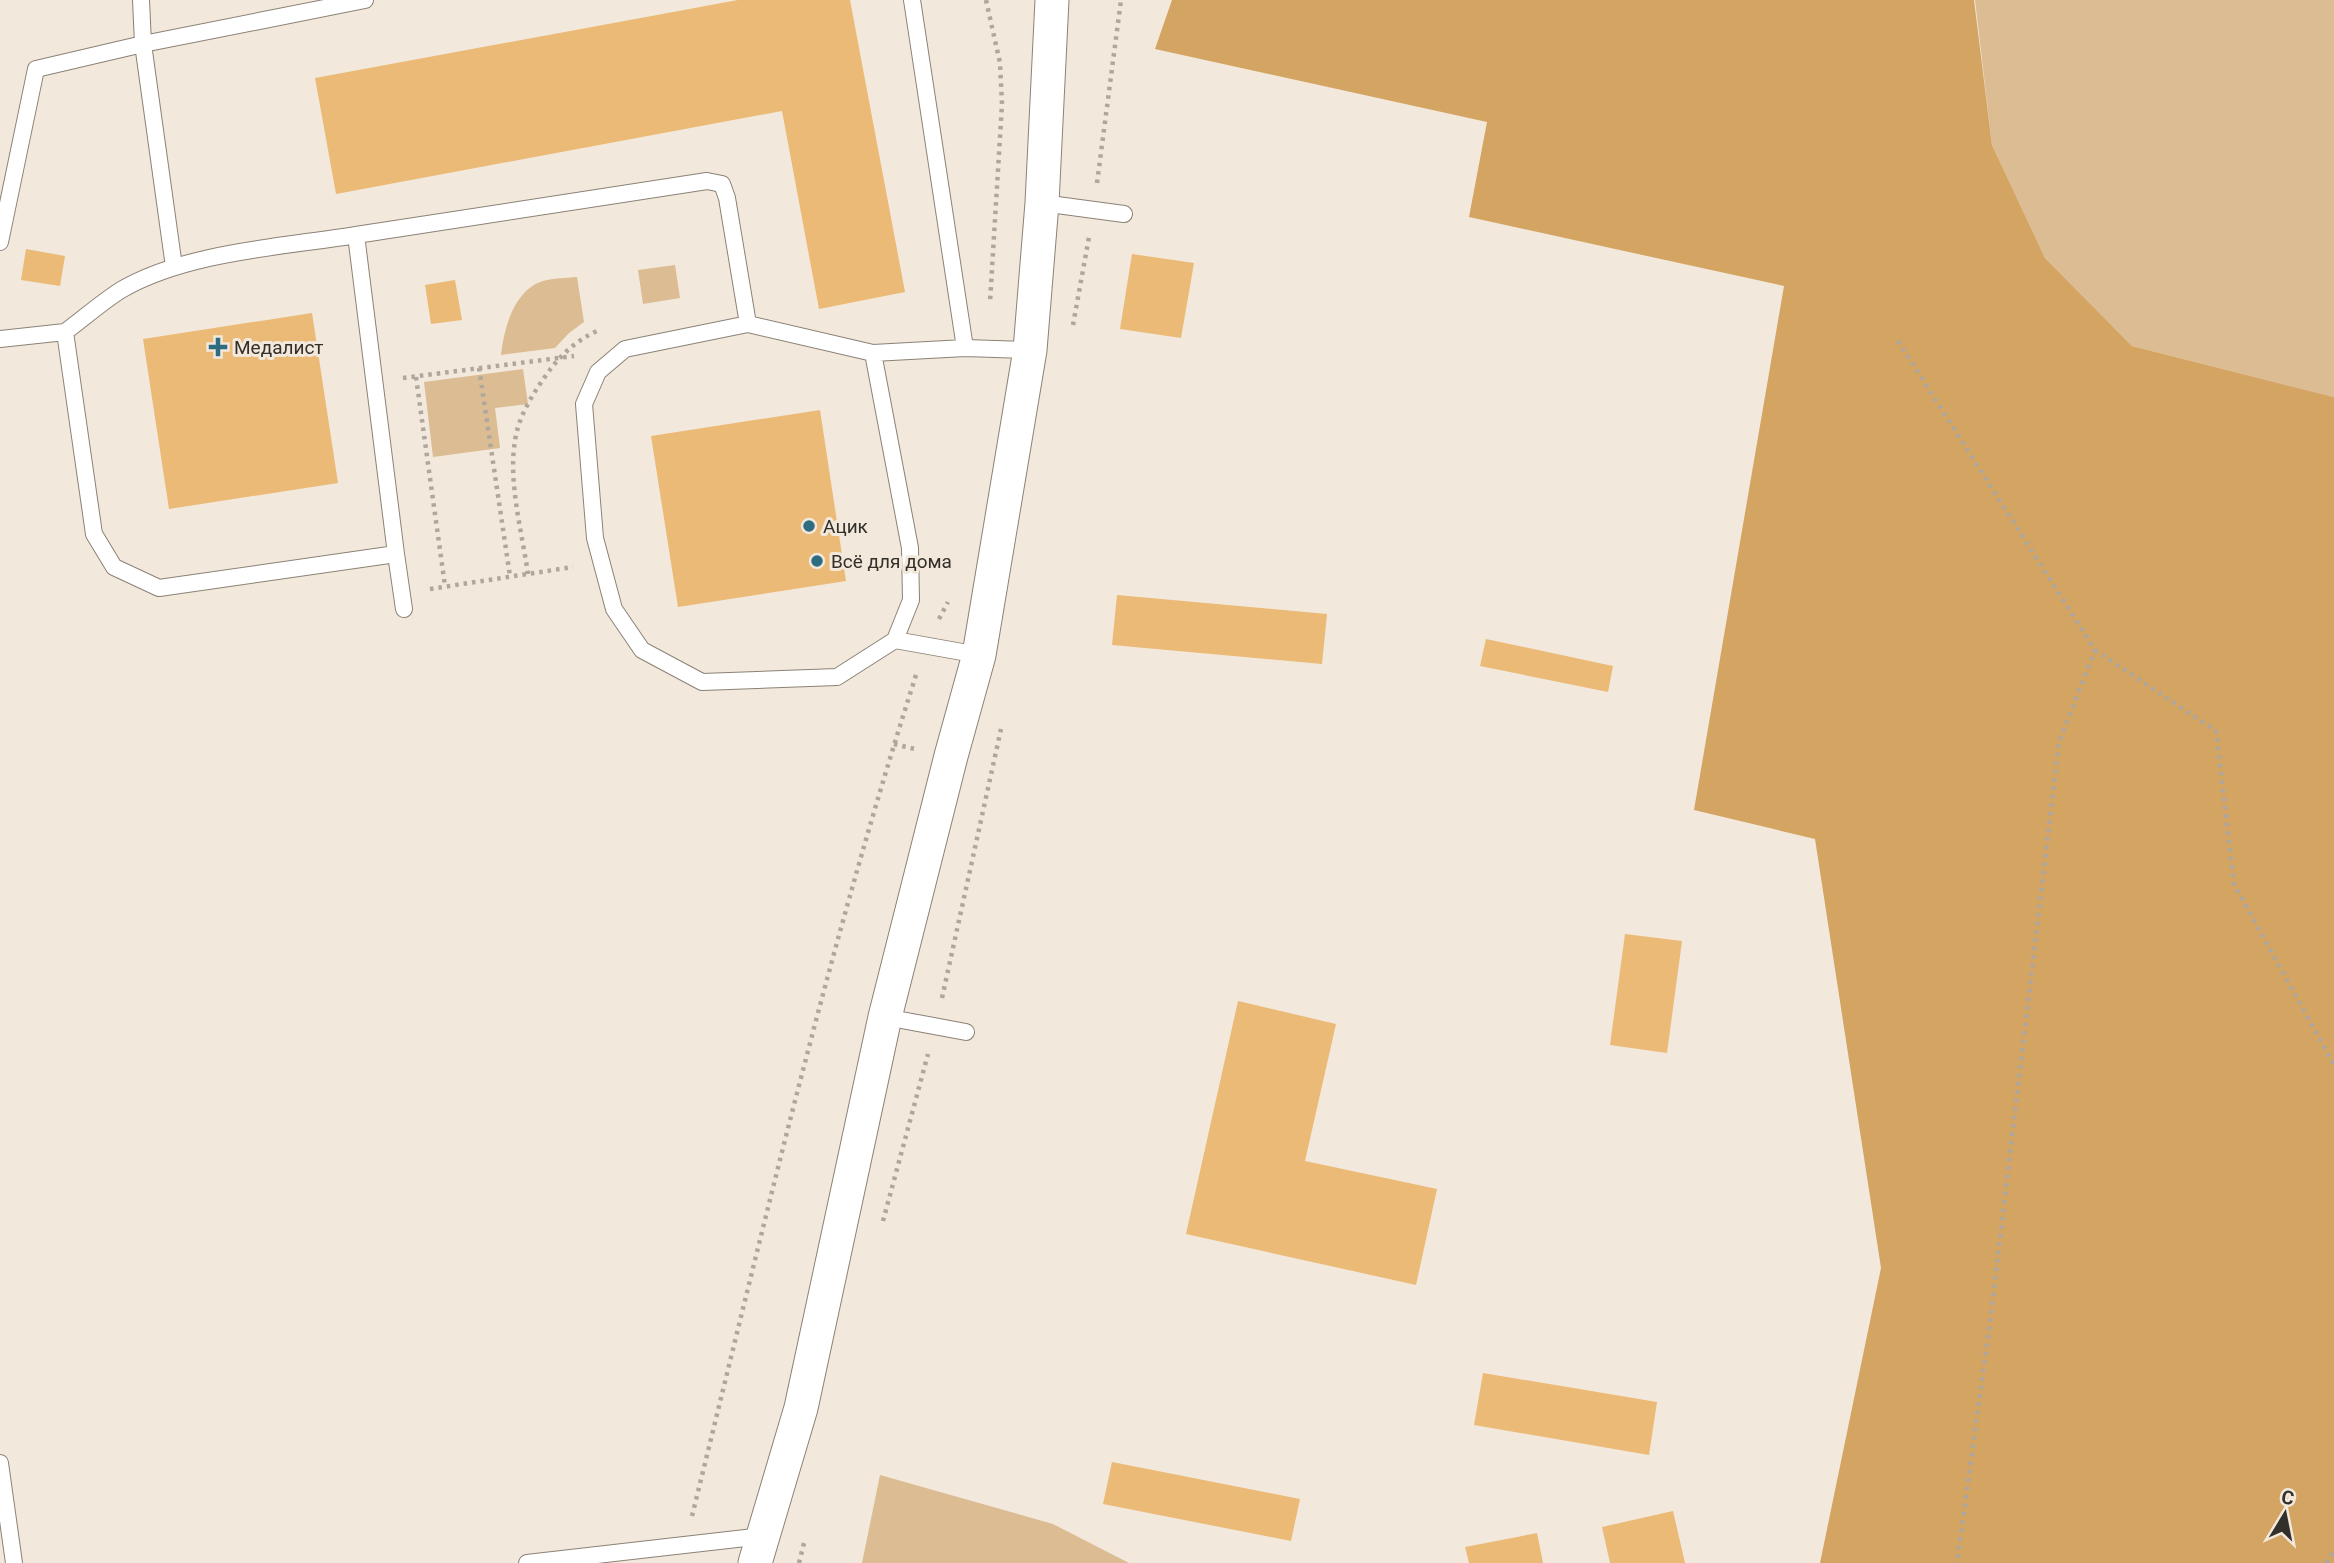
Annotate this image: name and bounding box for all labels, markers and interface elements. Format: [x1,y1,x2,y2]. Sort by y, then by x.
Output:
place label: Медалист [234,336,324,359]
marker: Медалист [208,337,228,357]
place label: Ацик [823,515,869,538]
marker: Ацик [801,518,817,534]
place label: Всё для дома [831,550,952,573]
marker: Всё для дома [809,553,825,569]
north arrow [2250,1479,2320,1549]
text: С [2280,1485,2296,1510]

